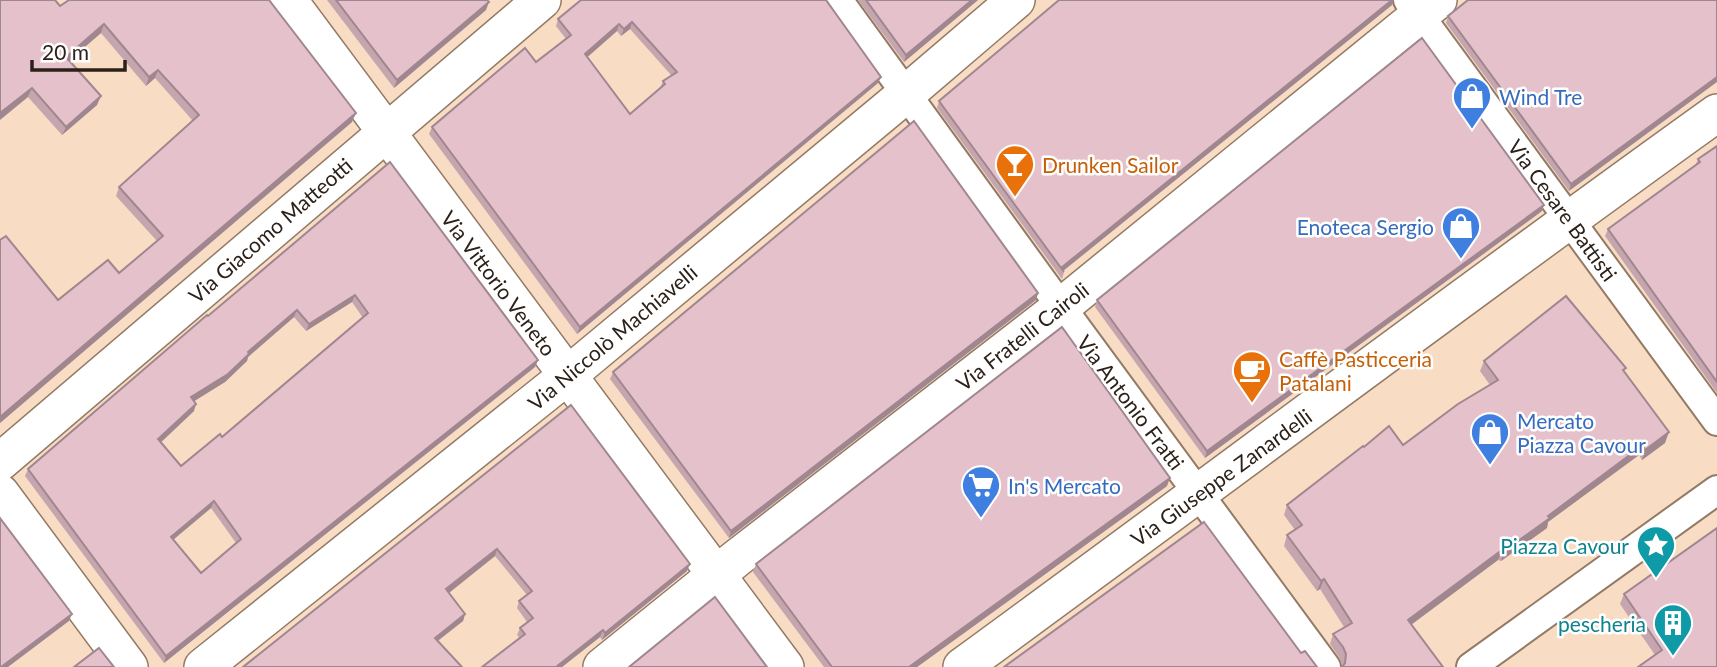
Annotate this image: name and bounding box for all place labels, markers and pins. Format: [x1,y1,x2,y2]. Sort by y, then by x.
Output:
shop icon: Wind Tre [1451,75,1493,130]
place label: Wind Tre [1499,84,1582,109]
bar icon: Drunken Sailor [994,143,1036,198]
place label: Drunken Sailor [1042,152,1179,177]
shop icon: Enoteca Sergio [1440,205,1482,260]
place label: Enoteca Sergio [1297,214,1434,239]
place label: Caffè Pasticceria Patalani [1279,346,1432,395]
cafe icon: Caffè Pasticceria Patalani [1231,349,1273,404]
place label: Mercato Piazza Cavour [1517,408,1646,457]
shop icon: Mercato Piazza Cavour [1469,411,1511,466]
supermarket icon: In's Mercato [960,464,1002,519]
place label: In's Mercato [1008,473,1121,498]
place icon: Piazza Cavour [1635,524,1677,579]
place label: Piazza Cavour [1500,533,1629,558]
building icon: pescheria [1652,602,1694,657]
place label: pescheria [1558,611,1646,636]

